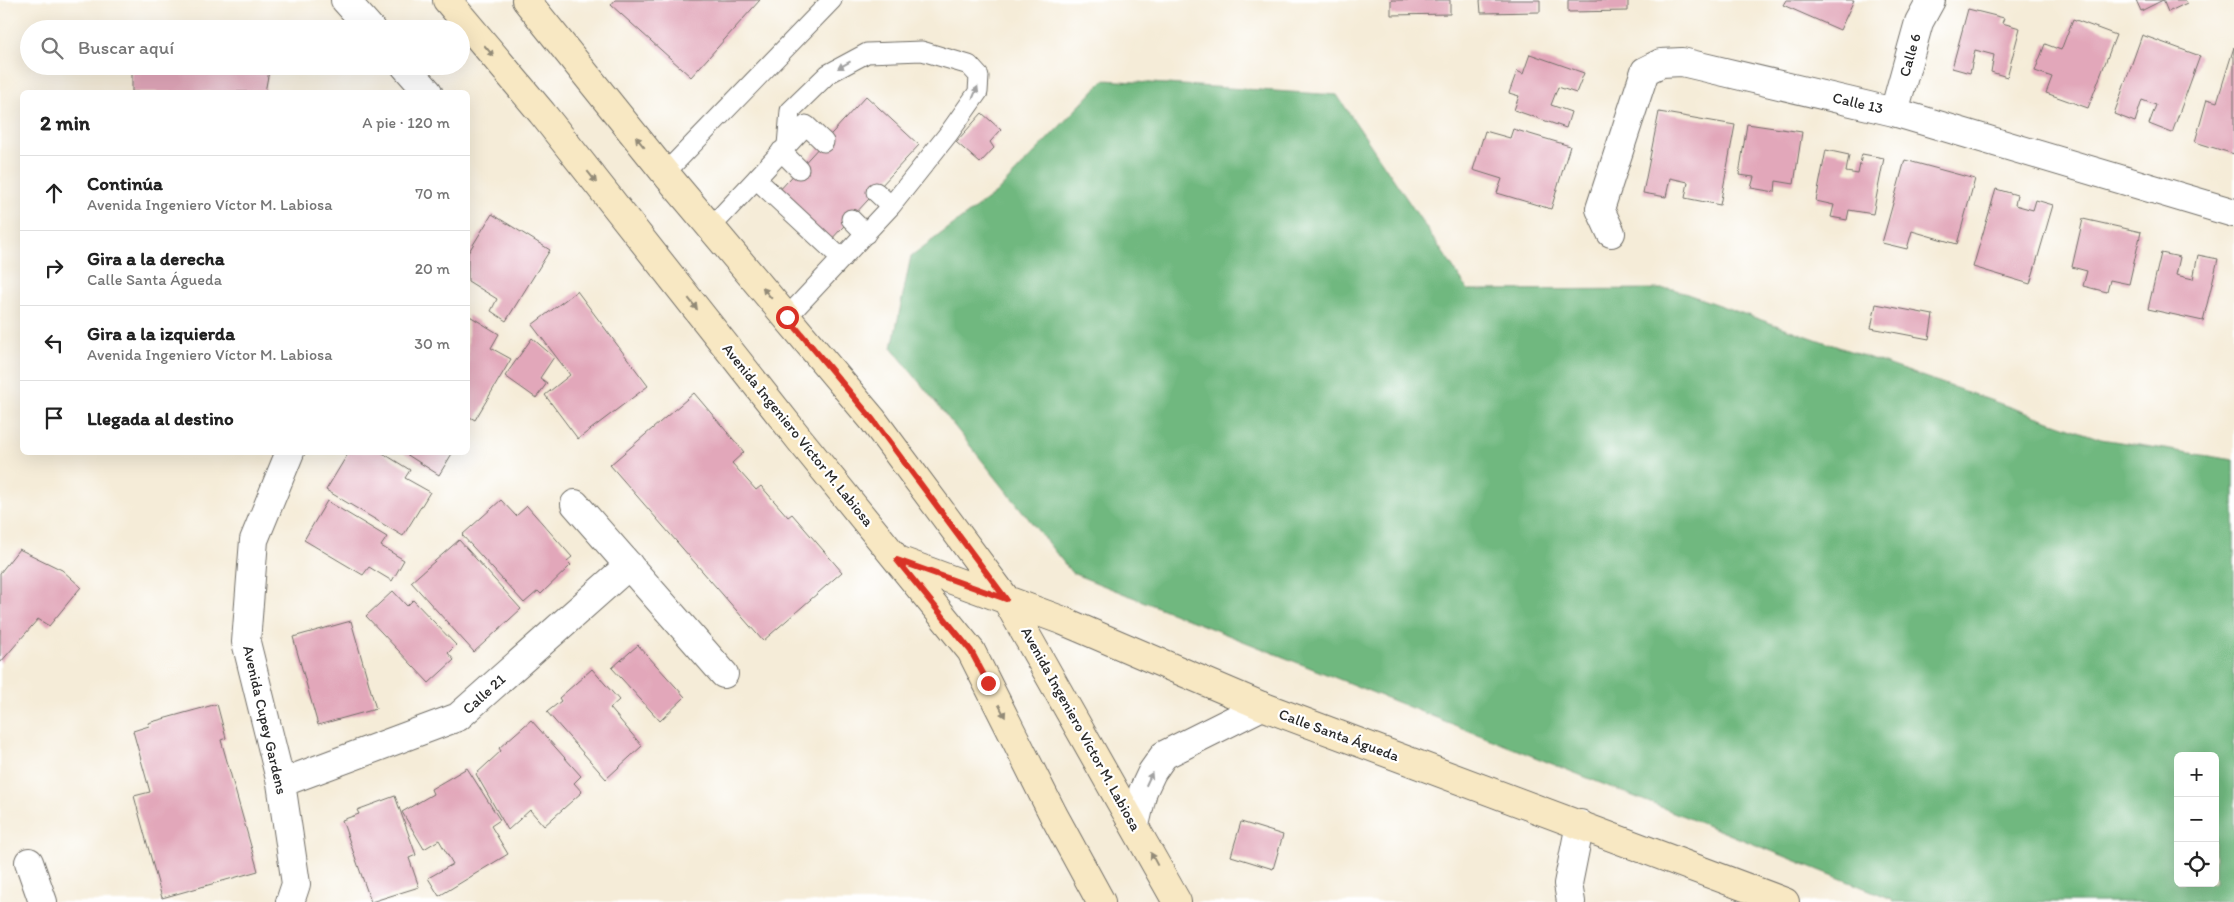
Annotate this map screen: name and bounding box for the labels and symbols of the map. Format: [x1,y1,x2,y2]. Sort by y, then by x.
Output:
street label: Calle 6 [1895,31,1925,79]
one-way arrow [484,44,495,57]
one-way arrow [837,61,852,69]
one-way arrow [971,85,979,100]
street label: Calle 13 [1831,88,1885,118]
one-way arrow [635,135,646,148]
one-way arrow [587,170,598,183]
one-way arrow [761,287,772,300]
one-way arrow [687,297,698,310]
route start [776,306,799,329]
street label: Avenida Ingeniero Víctor M. Labiosa [719,340,878,530]
street label: Avenida Ingeniero Víctor M. Labiosa [1017,624,1145,834]
street label: Avenida Cupey Gardens [239,644,291,796]
street label: Calle 21 [459,670,509,718]
route end [977,672,1000,695]
one-way arrow [998,704,1006,719]
street label: Calle Santa Águeda [1276,705,1402,765]
one-way arrow [1145,772,1153,786]
one-way arrow [1149,852,1158,866]

